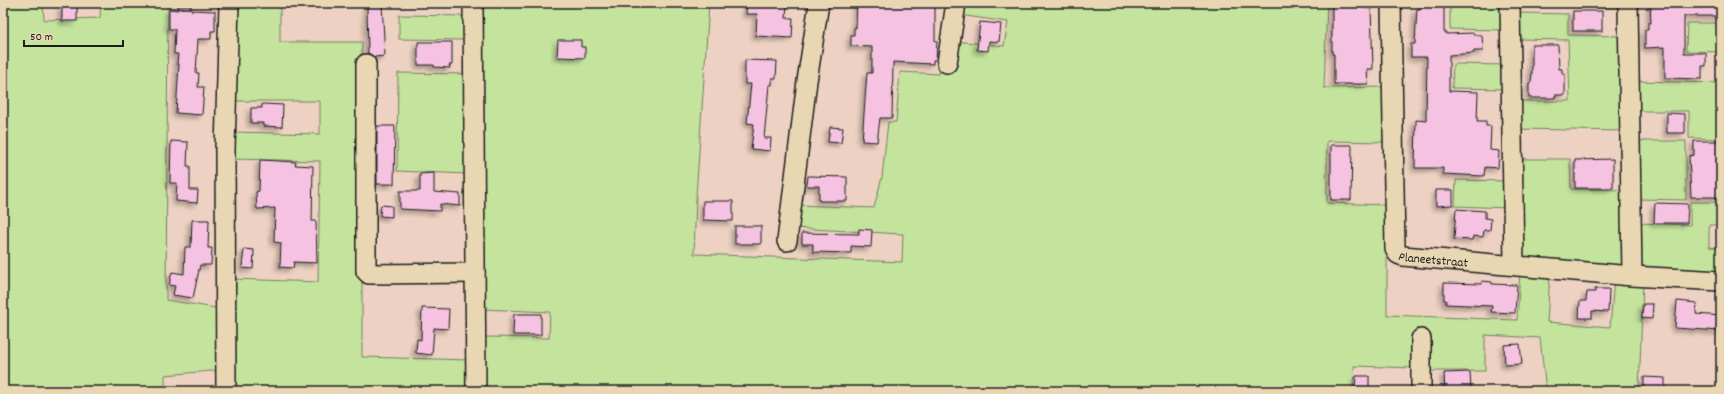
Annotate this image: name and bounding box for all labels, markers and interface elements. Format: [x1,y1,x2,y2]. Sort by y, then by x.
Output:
scale bar [24,22,123,48]
text: 50 m [30,29,53,46]
street label: Planeetstraat [1395,248,1469,274]

